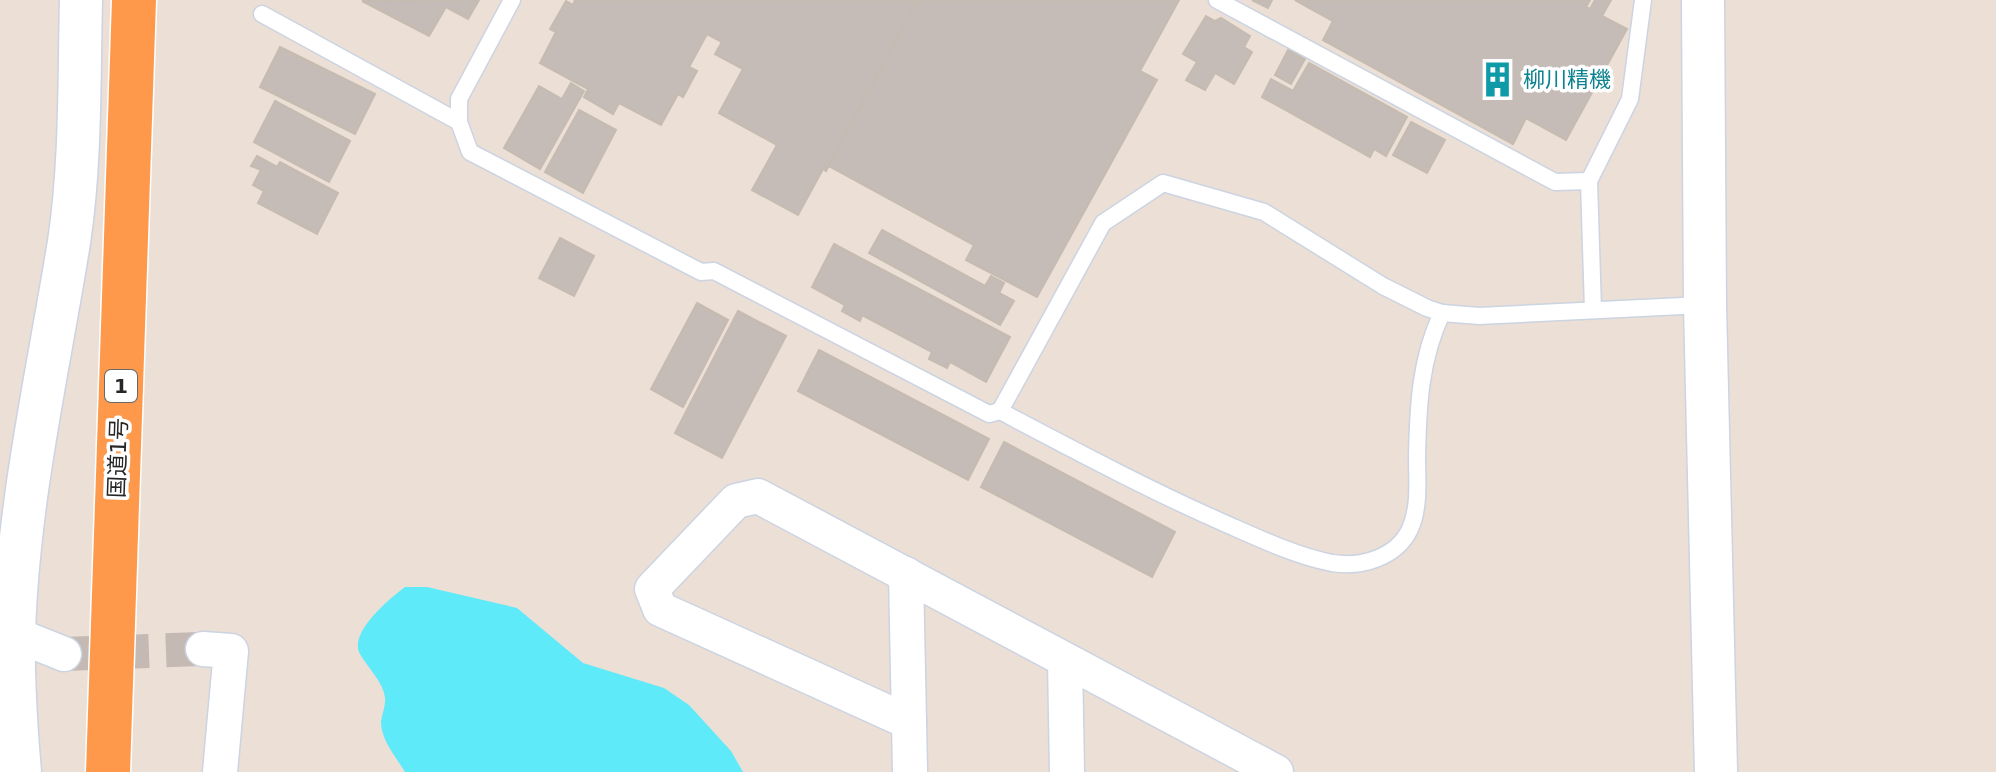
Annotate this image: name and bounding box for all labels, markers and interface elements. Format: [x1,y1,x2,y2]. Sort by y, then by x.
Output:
building icon: 柳川精機 [1478,60,1516,98]
place label: 柳川精機 [1523,67,1611,92]
road number: 1 [105,370,137,402]
street label: 国道1号 [104,418,132,498]

